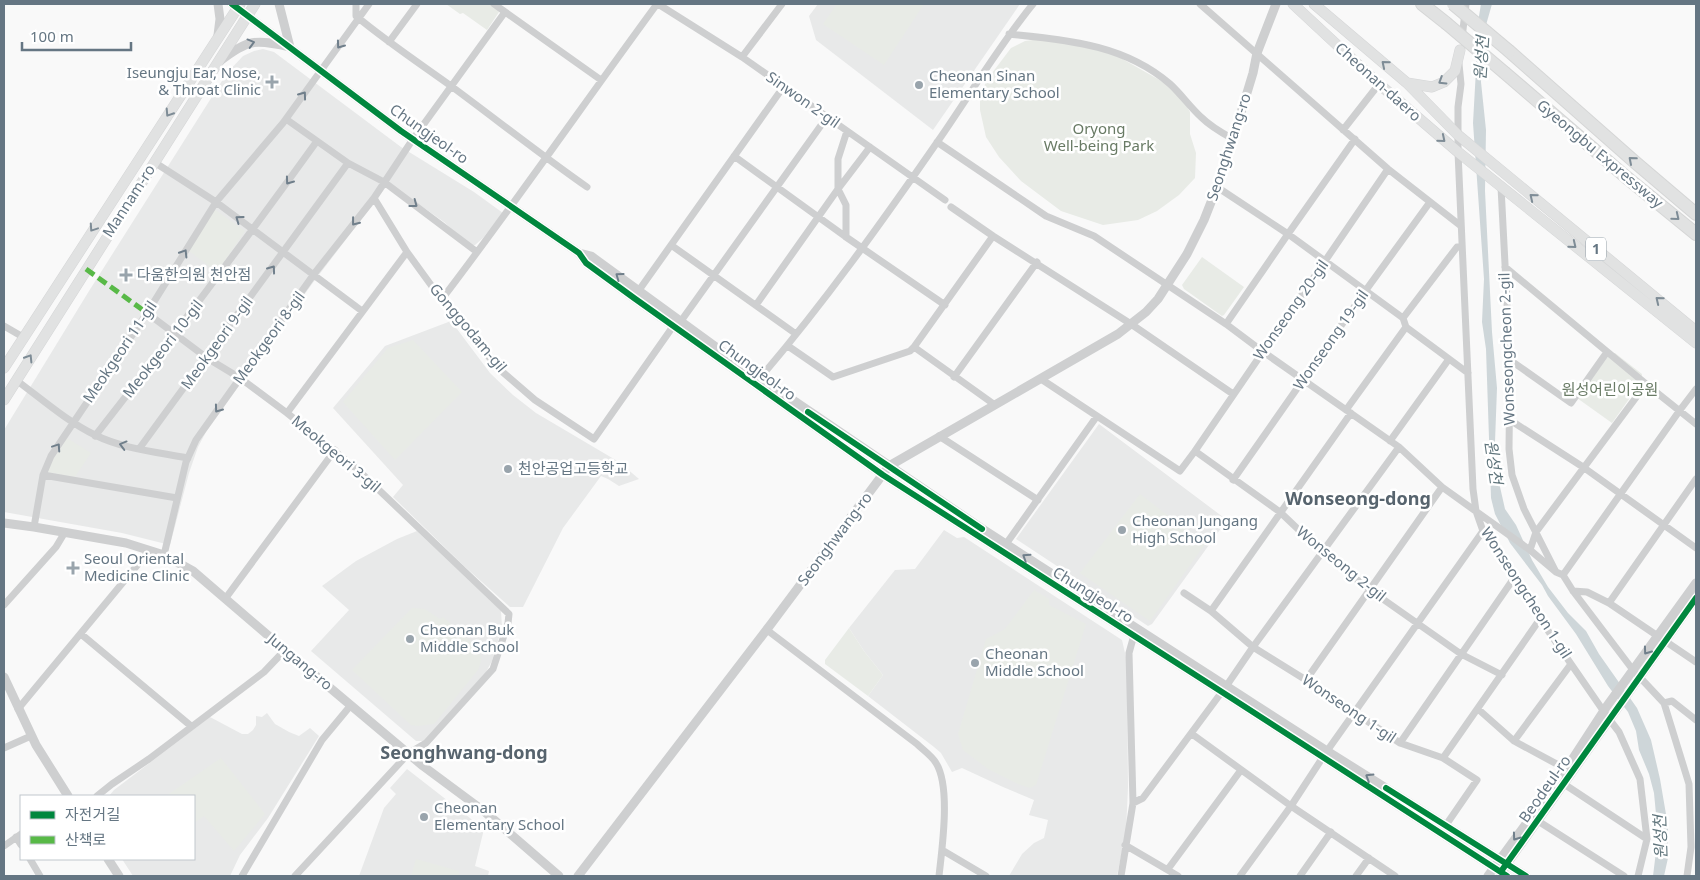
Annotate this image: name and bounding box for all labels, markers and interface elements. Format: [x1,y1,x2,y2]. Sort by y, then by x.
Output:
scale bar [22,20,131,52]
text: 100 m [30,26,74,46]
water label: 원성천 [1468,33,1494,81]
street label: Cheonan-daero [1331,37,1426,125]
one-way arrow [246,39,254,49]
one-way arrow [337,39,346,48]
place label: Iseungju Ear, Nose, & Throat Clinic [127,62,261,99]
one-way arrow [1382,62,1391,70]
place label: Cheonan Sinan Elementary School [929,65,1060,102]
street label: Sinwon 2-gil [763,66,844,132]
one-way arrow [1438,74,1447,84]
marker: Iseungju Ear, Nose, & Throat Clinic [265,75,279,89]
marker: Cheonan Sinan Elementary School [913,79,925,91]
street label: Seonghwang-ro [1201,90,1255,203]
one-way arrow [297,92,306,101]
street label: Gyeongbu Expressway [1533,94,1668,212]
street label: Chungjeol-ro [386,99,473,168]
one-way arrow [166,107,175,117]
park label: Oryong Well-being Park [1044,118,1154,155]
one-way arrow [1437,133,1446,142]
one-way arrow [1629,157,1638,166]
street label: Mannam-ro [97,160,159,241]
one-way arrow [286,175,295,185]
one-way arrow [1530,195,1539,203]
one-way arrow [408,199,417,207]
one-way arrow [1670,212,1679,220]
one-way arrow [235,216,245,225]
one-way arrow [352,216,361,226]
one-way arrow [90,223,100,232]
road number: 1 [1586,238,1606,260]
one-way arrow [1568,240,1577,249]
one-way arrow [178,249,188,258]
street label: Wonseong 20-gil [1248,255,1332,364]
place label: 다움한의원 천안점 [137,264,251,284]
one-way arrow [266,266,274,275]
marker: 다움한의원 천안점 [119,268,133,282]
street label: Wonseongcheon 2-gil [1493,272,1519,426]
one-way arrow [615,273,625,282]
street label: Gonggodam-gil [426,279,512,376]
street label: Wonseong 19-gil [1288,285,1372,394]
street label: Meokgeori 8-gil [228,287,309,388]
street label: Meokgeori 9-gil [176,292,257,393]
street label: Meokgeori 10-gil [118,295,207,401]
street label: Meokgeori 11-gil [78,297,161,406]
one-way arrow [1655,297,1664,306]
street label: Chungjeol-ro [715,334,801,404]
one-way arrow [23,355,33,364]
park label: 원성어린이공원 [1562,379,1658,399]
one-way arrow [215,404,224,413]
street label: Meokgeori 3-gil [288,410,385,496]
water label: 원성천 [1480,439,1508,488]
one-way arrow [120,440,128,450]
one-way arrow [50,443,60,452]
place label: 천안공업고등학교 [518,458,628,478]
marker: 천안공업고등학교 [502,463,514,475]
district label: Wonseong-dong [1285,486,1431,510]
street label: Seonghwang-ro [792,488,876,589]
place label: Cheonan Jungang High School [1132,510,1258,547]
street label: Wonseong 2-gil [1293,521,1390,605]
street label: Wonseongcheon 1-gil [1477,523,1577,662]
marker: Cheonan Jungang High School [1116,524,1128,536]
place label: Seoul Oriental Medicine Clinic [84,548,189,585]
one-way arrow [1023,554,1032,564]
marker: Seoul Oriental Medicine Clinic [66,561,80,575]
street label: Chungjeol-ro [1049,561,1138,627]
place label: Cheonan Buk Middle School [420,619,519,656]
street label: Jungang-ro [263,627,337,694]
marker: Cheonan Buk Middle School [404,633,416,645]
place label: Cheonan Middle School [985,643,1084,680]
one-way arrow [1644,645,1653,655]
marker: Cheonan Middle School [969,657,981,669]
street label: Wonseong 1-gil [1299,669,1401,747]
district label: Seonghwang-dong [380,740,548,764]
street label: Beodeul-ro [1514,751,1575,826]
one-way arrow [1366,774,1375,784]
legend [20,795,195,860]
place label: Cheonan Elementary School [434,797,565,834]
text: 자전거길 [65,804,120,824]
marker: Cheonan Elementary School [418,811,430,823]
water label: 원성천 [1648,812,1672,859]
text: 산책로 [65,829,106,849]
one-way arrow [1513,831,1522,841]

